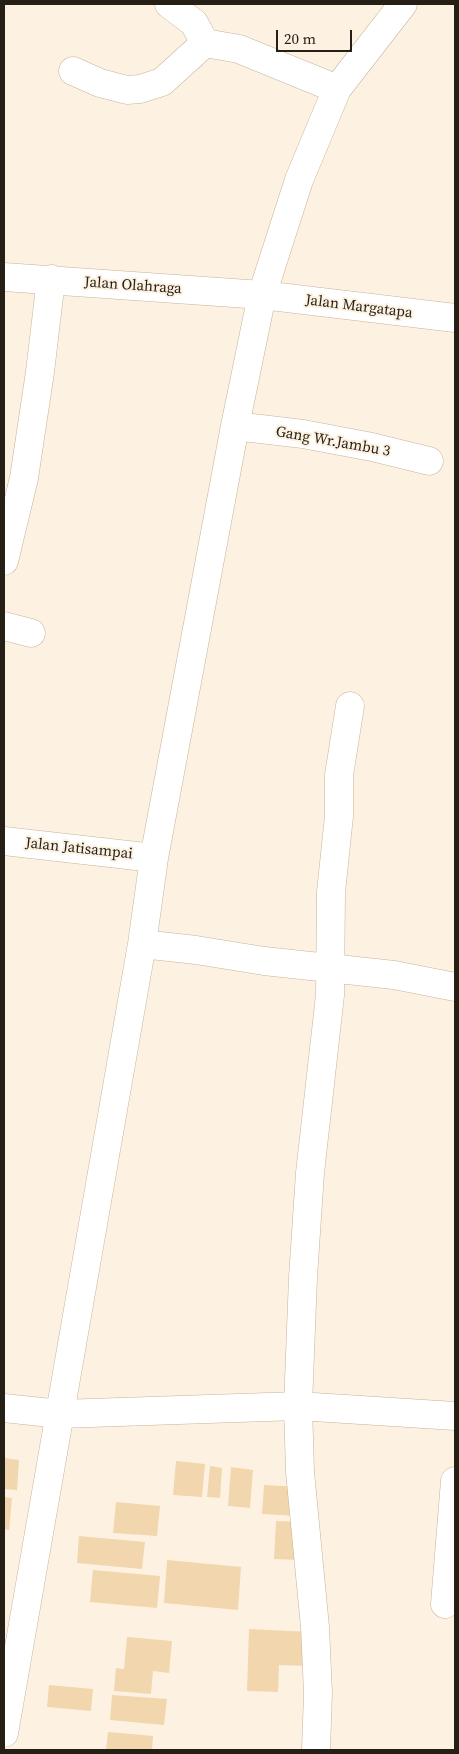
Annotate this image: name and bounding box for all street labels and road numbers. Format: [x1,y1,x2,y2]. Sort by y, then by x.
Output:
street label: Jalan Olahraga [84,274,182,298]
street label: Jalan Margatapa [304,291,414,323]
street label: Gang Wr.Jambu 3 [274,423,392,461]
street label: Jalan Jatisampai [24,834,134,864]

